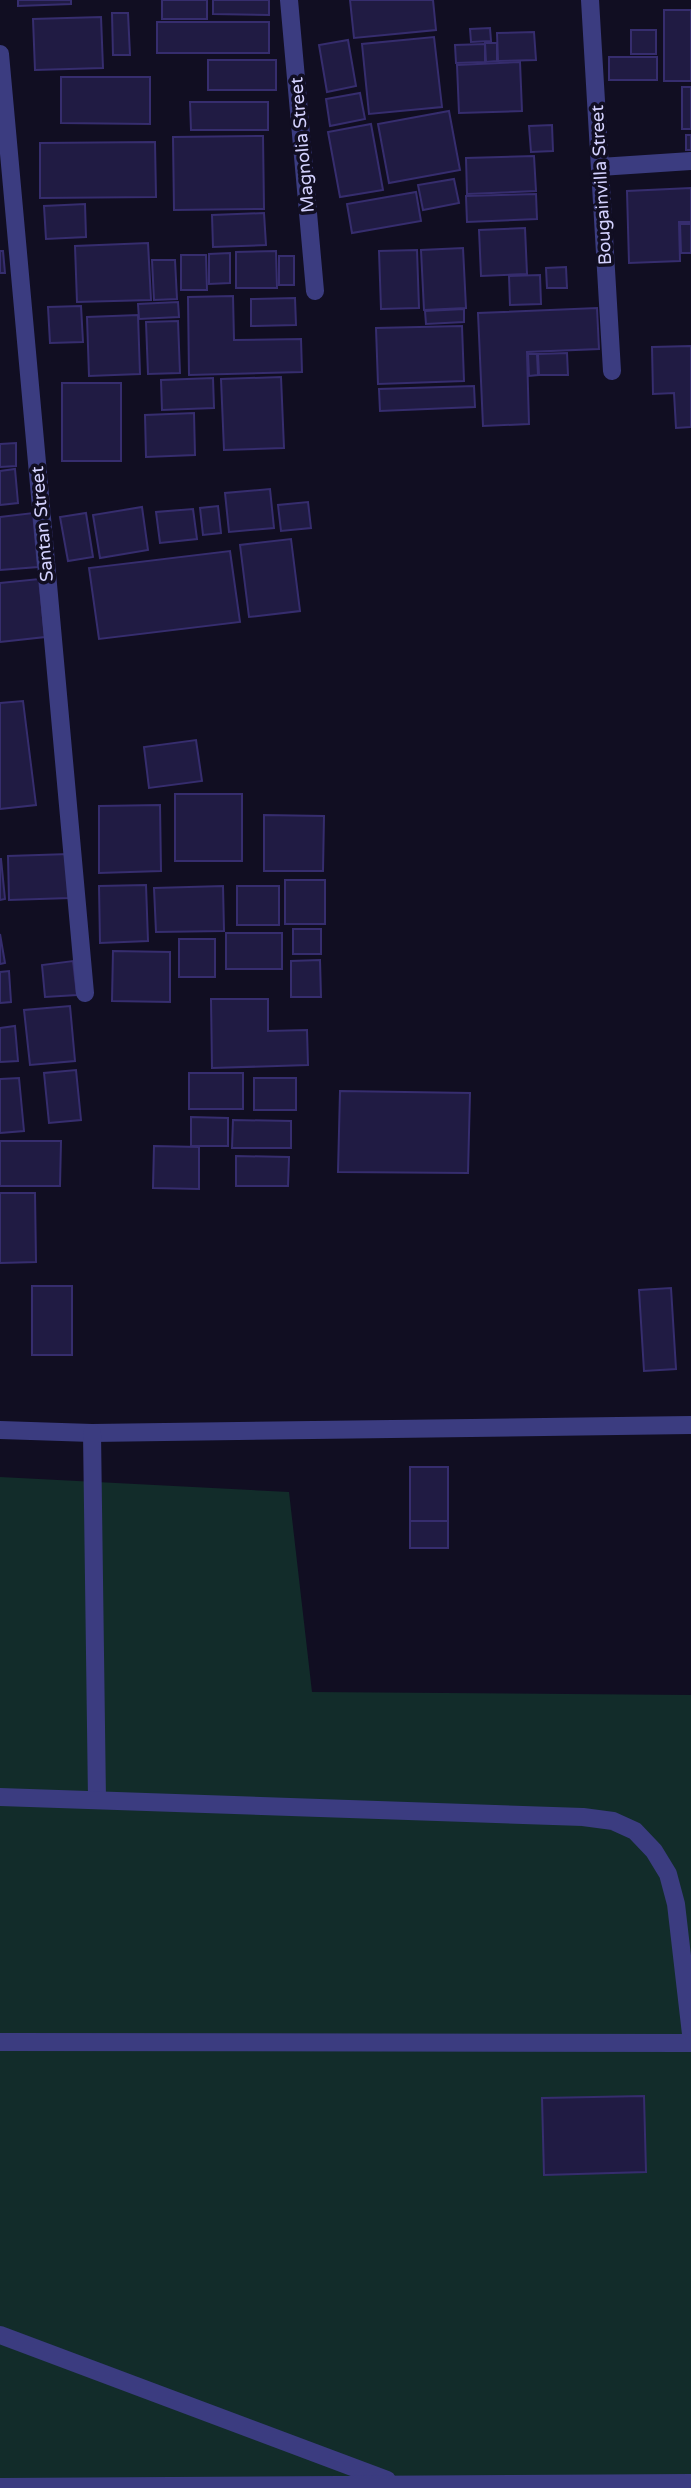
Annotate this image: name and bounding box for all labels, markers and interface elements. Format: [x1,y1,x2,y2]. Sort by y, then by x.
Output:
street label: Magnolia Street [285,76,319,214]
street label: Bougainvilla Street [586,104,616,266]
street label: Santan Street [26,465,58,583]

